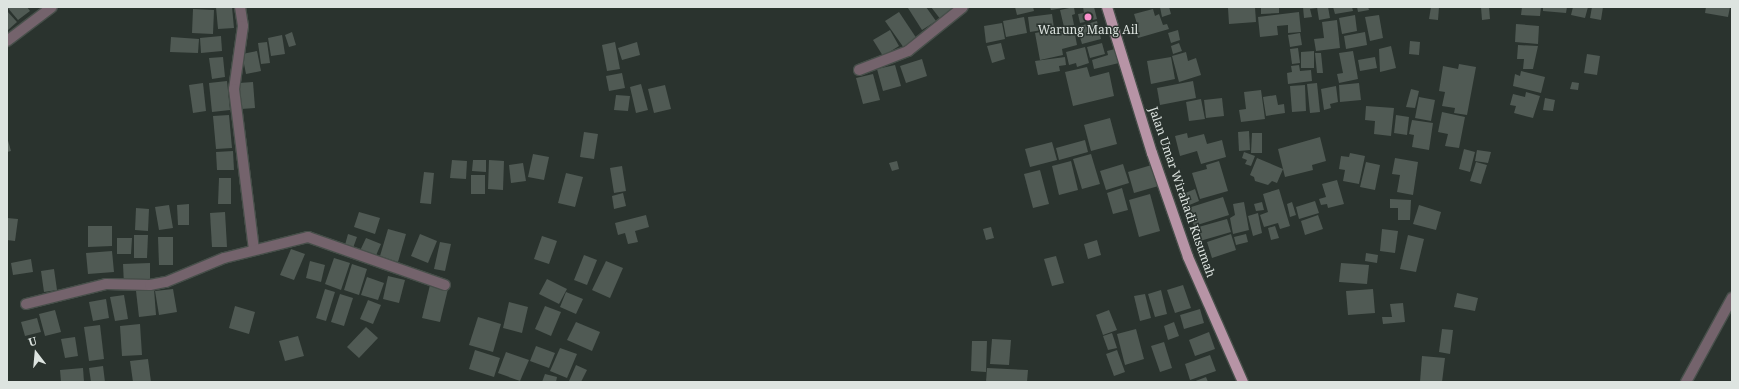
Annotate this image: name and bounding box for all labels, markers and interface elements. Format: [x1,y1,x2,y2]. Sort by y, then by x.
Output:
marker: Warung Mang Ail [1083,12,1093,22]
place label: Warung Mang Ail [1038,23,1138,37]
street label: Jalan Umar Wirahadi Kusumah [1146,105,1218,279]
north arrow [16,333,56,373]
text: U [27,333,39,349]

